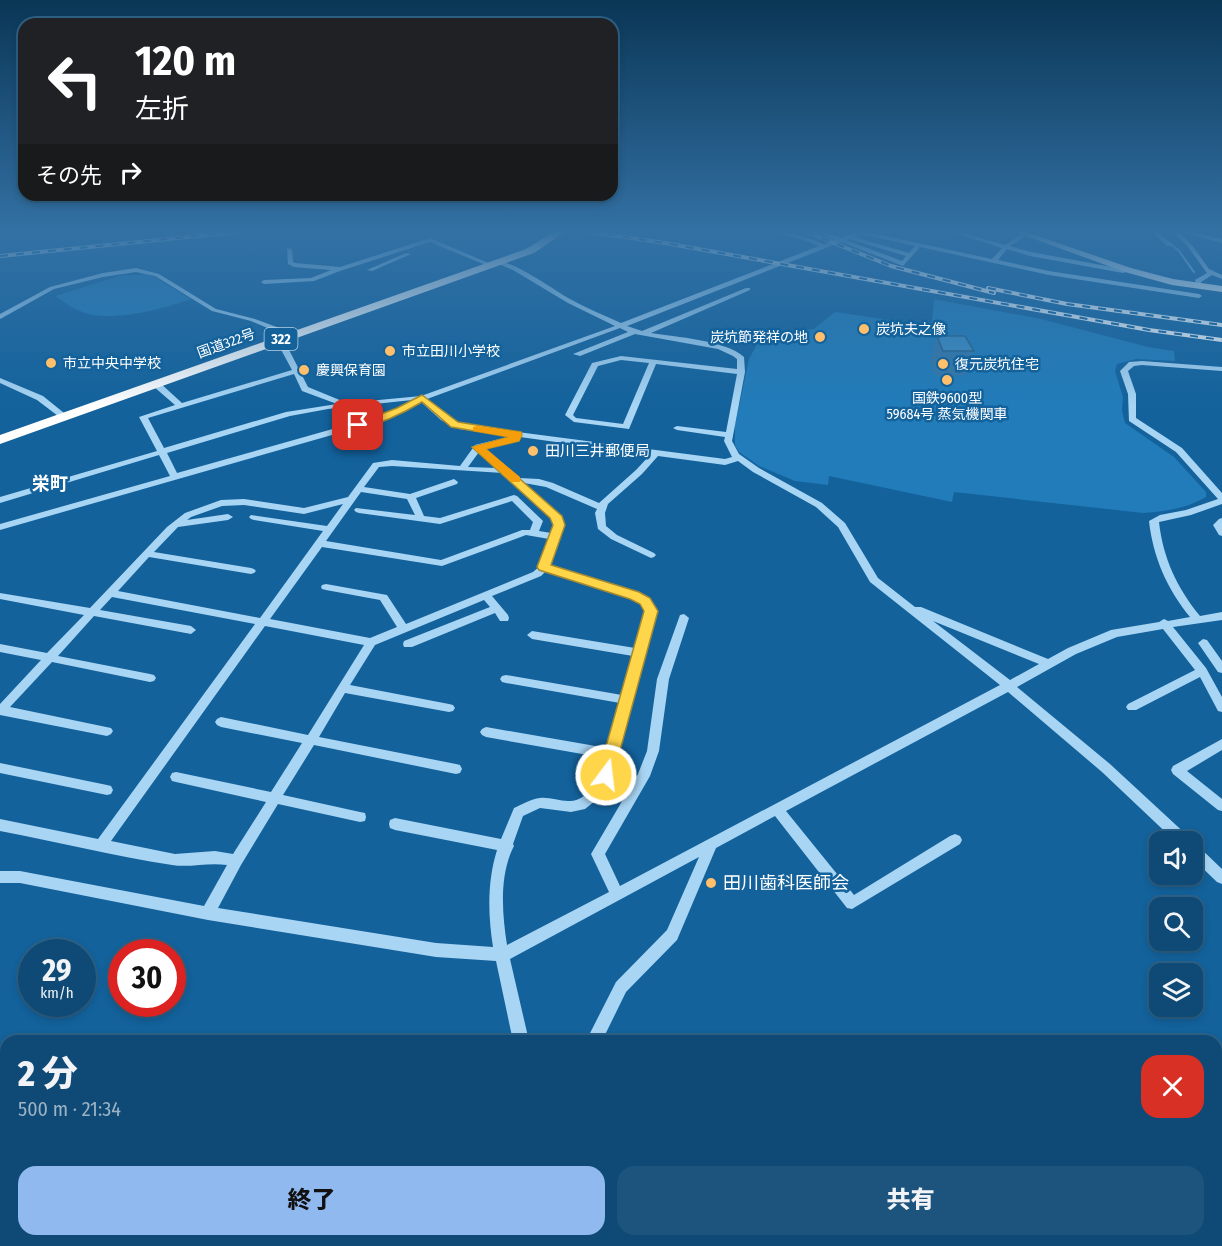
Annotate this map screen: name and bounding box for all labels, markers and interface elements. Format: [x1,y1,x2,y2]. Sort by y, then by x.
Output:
text: 120 m [135,36,236,86]
icon: left [36,42,114,120]
text: 左折 [135,93,189,125]
icon: right [114,156,147,189]
text: その先 [36,162,102,189]
place label: 炭坑夫之像 [876,321,946,338]
marker: 炭坑夫之像 [857,322,871,336]
street label: 国道322号 [195,325,258,362]
road number: 322 [264,328,298,350]
place label: 炭坑節発祥の地 [710,329,808,346]
marker: 炭坑節発祥の地 [813,330,827,344]
place label: 市立田川小学校 [402,343,500,360]
marker: 市立田川小学校 [383,344,397,358]
place label: 市立中央中学校 [63,355,161,372]
marker: 市立中央中学校 [44,356,58,370]
place label: 復元炭坑住宅 [955,356,1039,373]
marker: 復元炭坑住宅 [936,357,950,371]
place label: 慶興保育園 [316,362,386,379]
marker: 慶興保育園 [297,363,311,377]
marker: 国鉄9600型 59684号 蒸気機関車 [940,373,954,387]
place label: 国鉄9600型 59684号 蒸気機関車 [886,390,1008,423]
pin [332,399,383,450]
icon: arrive [341,408,374,441]
place label: 田川三井郵便局 [545,442,650,460]
marker: 田川三井郵便局 [526,444,540,458]
district label: 栄町 [32,473,68,495]
position arrow [574,743,638,807]
map controls [1149,831,1203,1017]
button: sound [1149,831,1203,885]
place label: 田川歯科医師会 [723,872,849,894]
marker: 田川歯科医師会 [704,876,718,890]
button: search [1149,897,1203,951]
speed limit sign: 30 [108,939,186,1017]
text: 29 [42,953,72,989]
button: layers [1149,963,1203,1017]
text: km/h [40,984,74,1002]
text: 2 分 [18,1052,78,1096]
button: close [1141,1055,1204,1118]
text: 500 m · 21:34 [18,1097,121,1121]
button: 終了 [18,1166,605,1235]
button: 共有 [617,1166,1204,1235]

